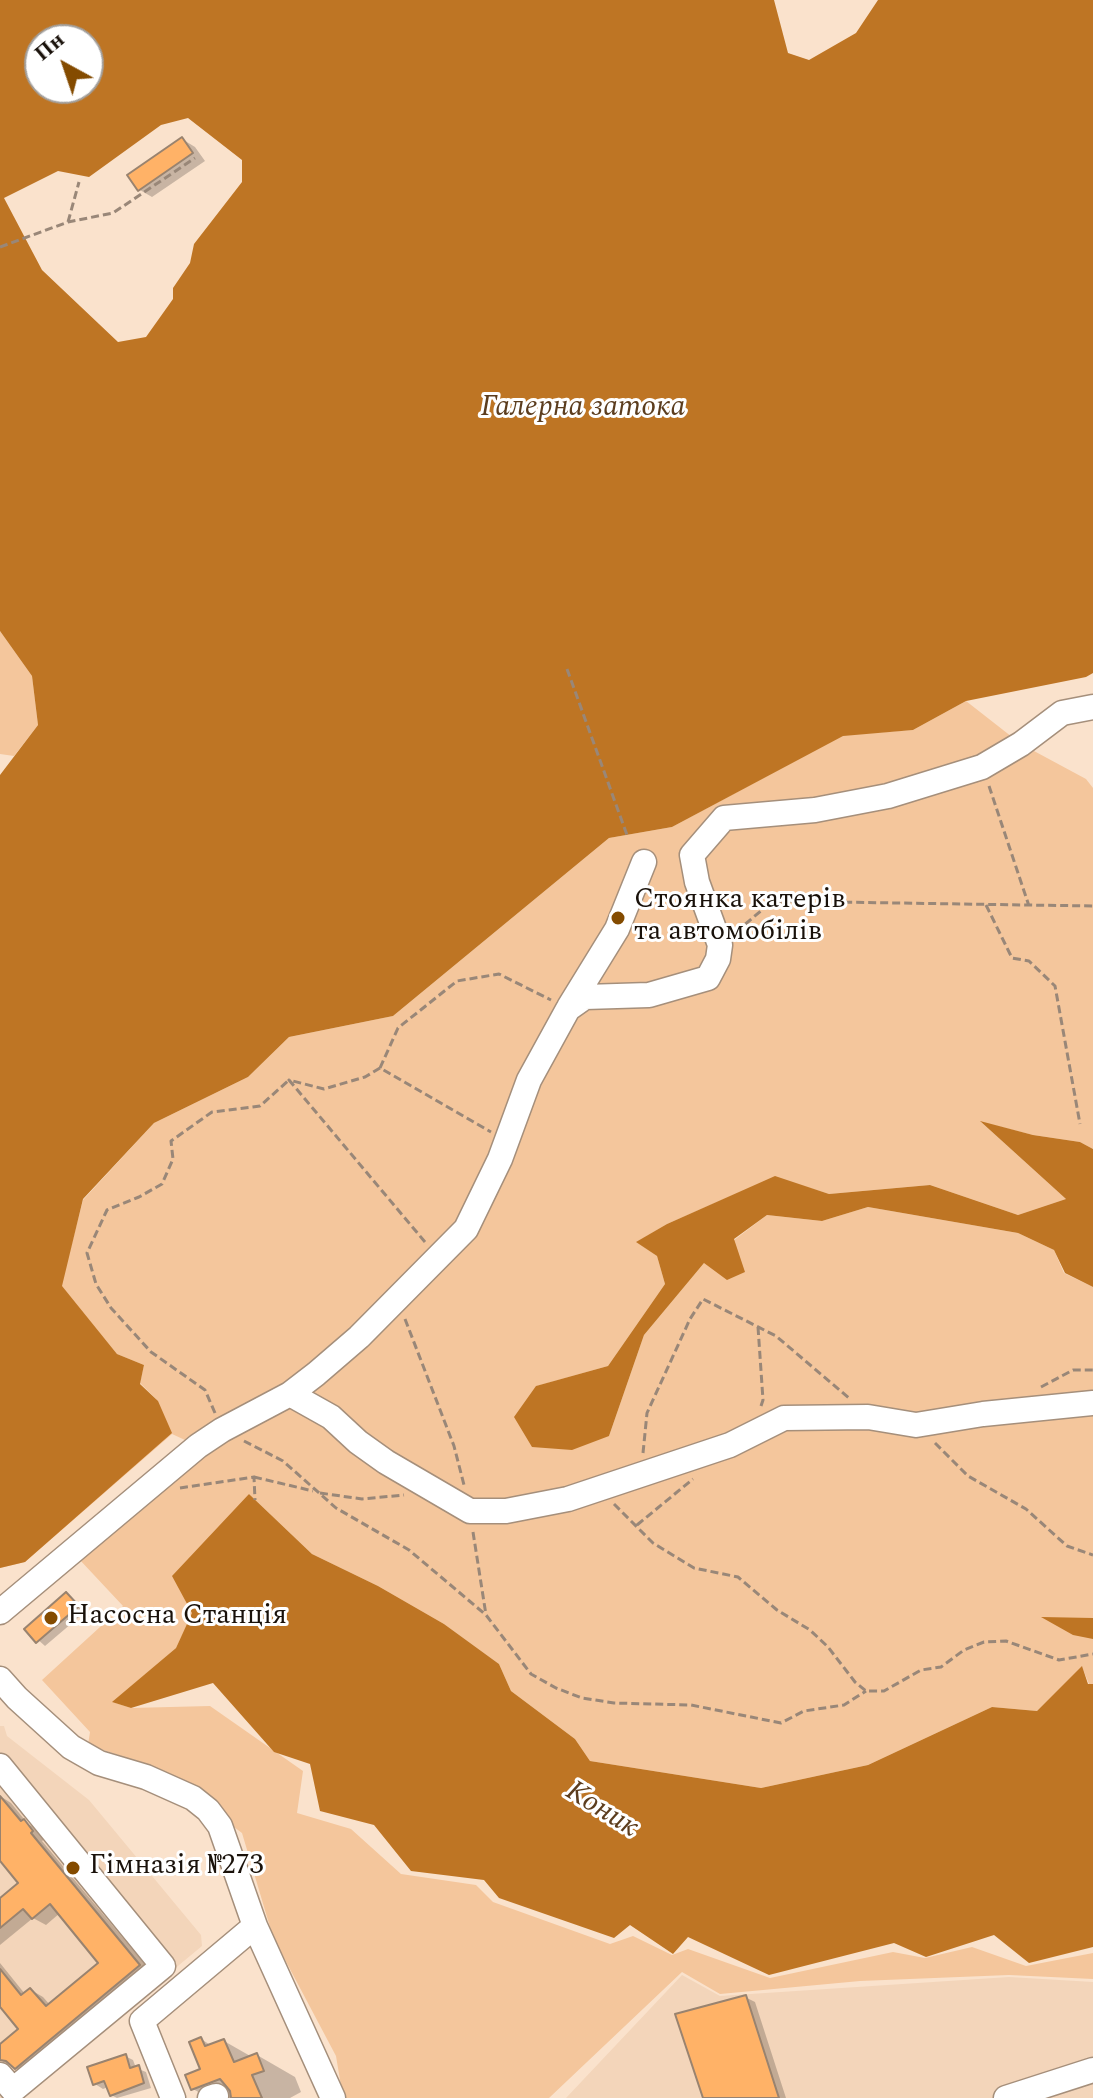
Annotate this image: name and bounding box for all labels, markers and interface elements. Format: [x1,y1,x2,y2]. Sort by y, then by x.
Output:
north arrow [24,24,104,104]
text: Пн [27,24,72,70]
water label: Галерна затока [481,391,685,427]
place label: Стоянка катерів та автомобілів [634,885,845,951]
marker: Стоянка катерів та автомобілів [609,909,627,927]
place label: Насосна Станція [67,1601,287,1635]
marker: Насосна Станція [42,1609,60,1627]
water label: Коник [558,1775,644,1847]
place label: Гімназія №273 [89,1851,264,1885]
marker: Гімназія №273 [64,1859,82,1877]

